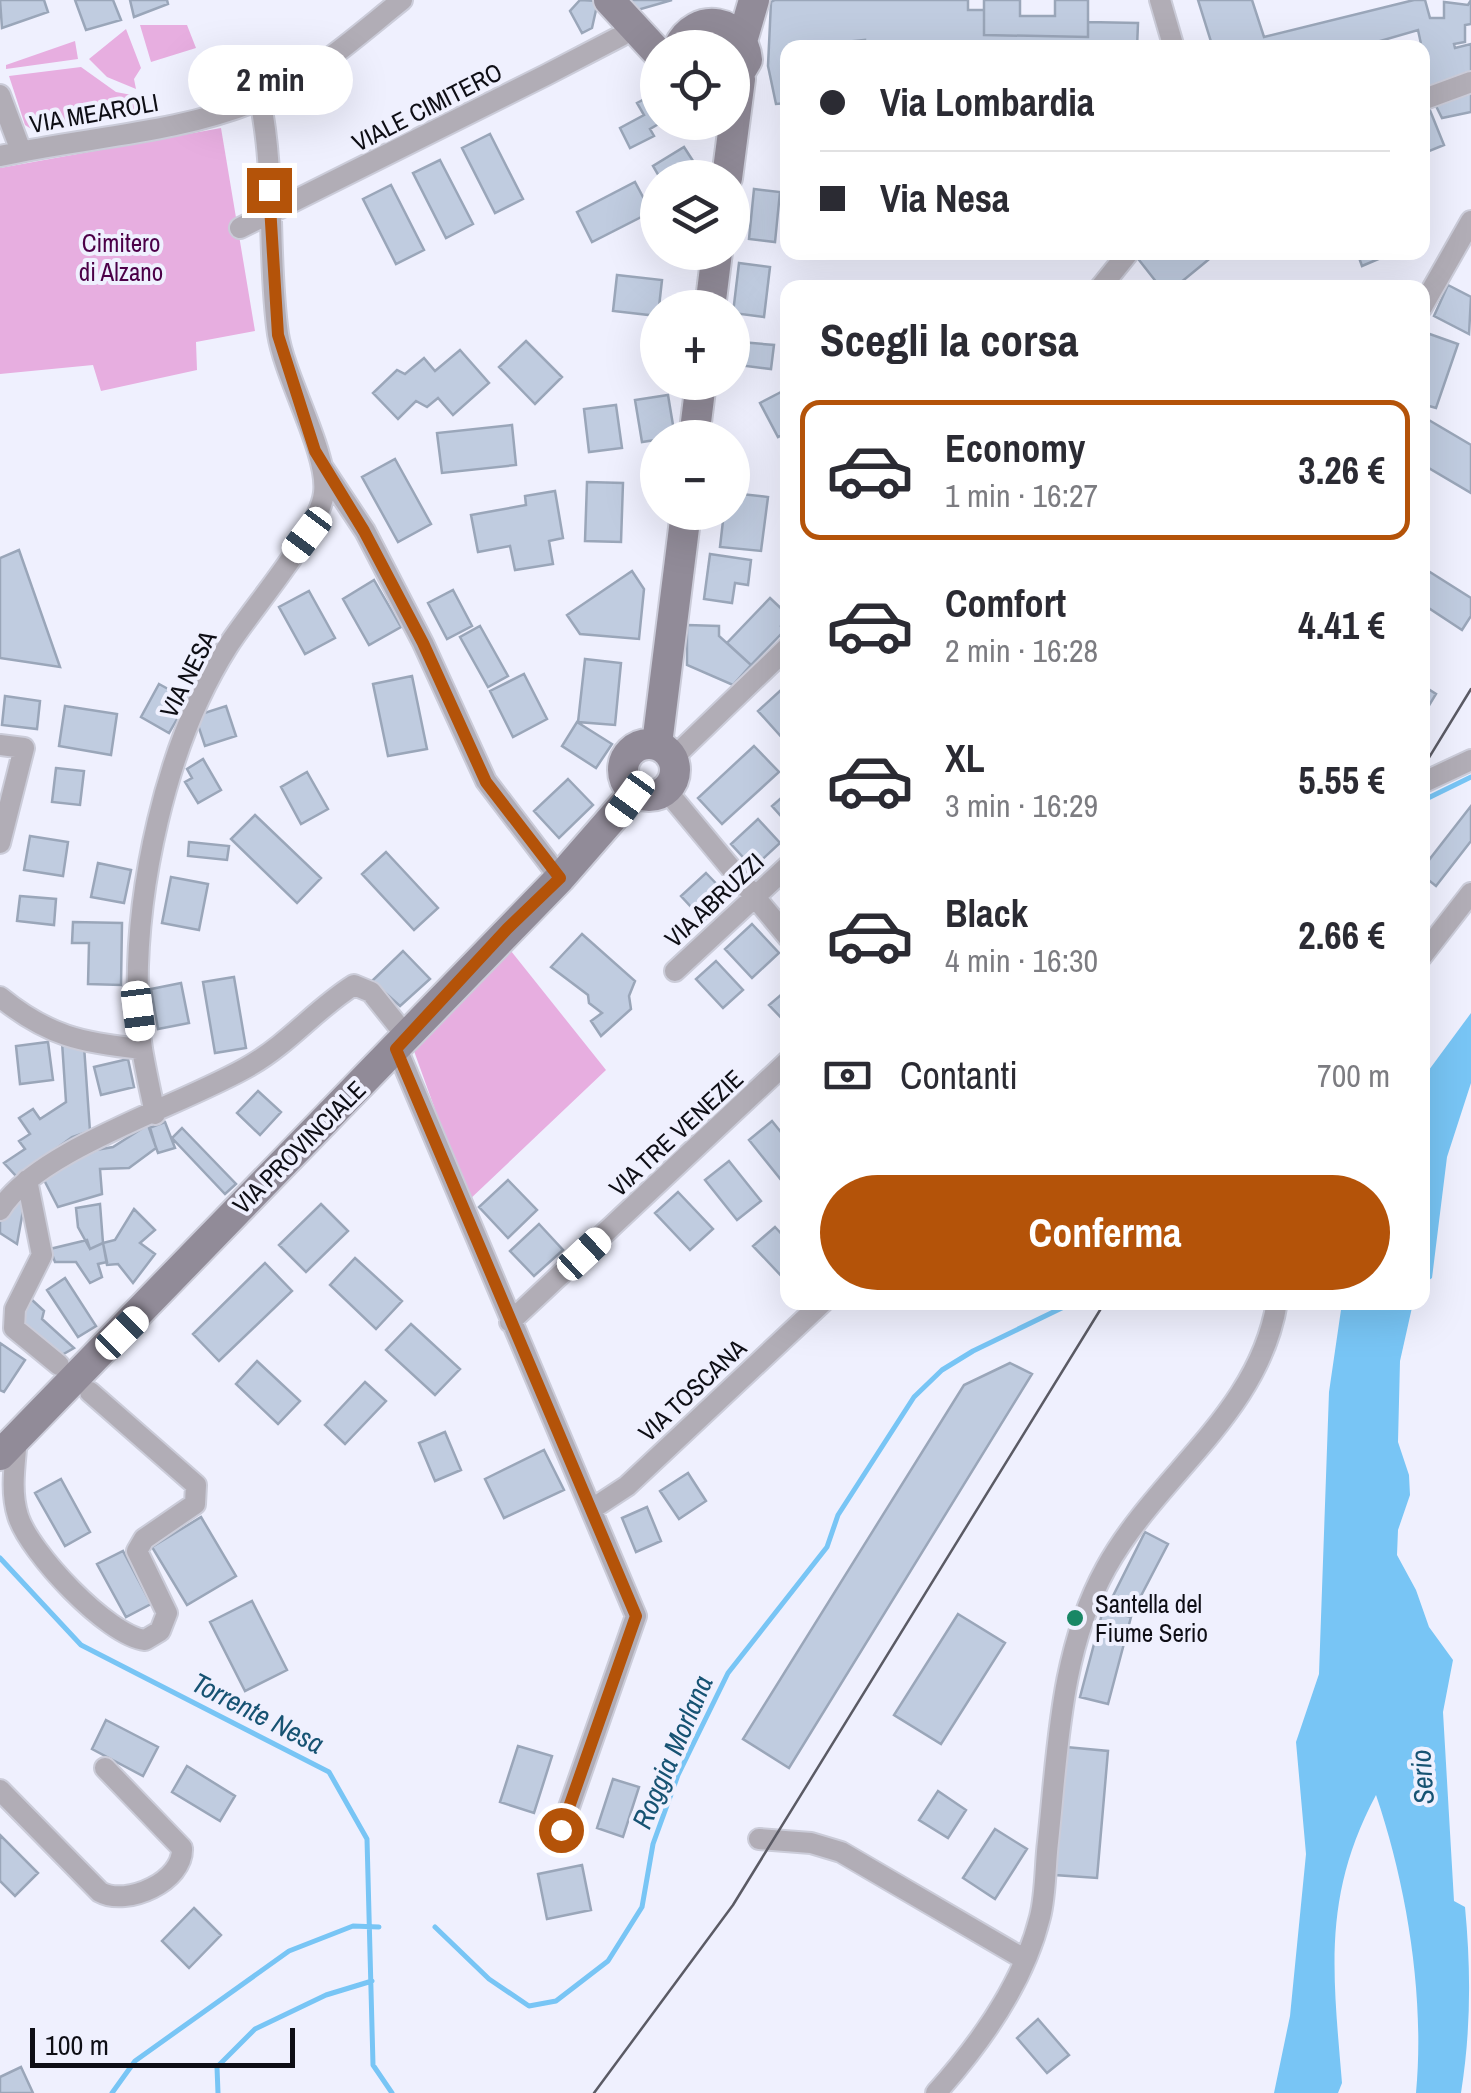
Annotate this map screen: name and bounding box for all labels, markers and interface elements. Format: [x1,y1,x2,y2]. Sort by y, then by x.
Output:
map controls [640,30,750,530]
button: locate [640,30,750,140]
callout: 2 min [186,45,352,115]
street label: VIALE CIMITERO [346,55,508,159]
text: 2 min [236,58,305,101]
text: Via Lombardia [880,77,1094,128]
street label: VIA MEAROLI [27,85,161,141]
button: layers [640,160,750,270]
route end [247,168,292,213]
text: Via Nesa [880,173,1009,224]
park label: Cimitero di Alzano [79,226,163,289]
button: + [640,290,750,400]
text: Scegli la corsa [820,309,1078,370]
button: − [640,420,750,530]
text: Economy [945,423,1085,474]
icon: car [825,425,915,515]
text: 3.26 € [1298,445,1385,496]
text: 1 min · 16:27 [945,474,1098,517]
car [277,502,337,568]
text: Comfort [945,578,1066,629]
icon: car [825,580,915,670]
text: 4.41 € [1298,600,1385,651]
street label: VIA NESA [152,624,225,723]
text: 2 min · 16:28 [945,629,1098,672]
text: XL [945,733,985,784]
icon: car [825,735,915,825]
text: 5.55 € [1298,755,1385,806]
car [600,766,660,832]
text: 3 min · 16:29 [945,784,1098,827]
street label: VIA ABRUZZI [657,845,771,955]
text: Black [945,888,1028,939]
icon: car [825,890,915,980]
text: 2.66 € [1298,910,1385,961]
text: 4 min · 16:30 [945,939,1098,982]
car [119,979,157,1043]
icon: cash [820,1048,875,1103]
text: Contanti [900,1050,1018,1101]
text: 700 m [1317,1054,1390,1097]
street label: VIA TRE VENEZIE [602,1062,750,1204]
street label: VIA PROVINCIALE [225,1073,373,1221]
button: Conferma [820,1175,1390,1290]
car [552,1223,616,1285]
car [90,1301,154,1365]
street label: VIA TOSCANA [631,1331,754,1449]
place label: Santella del Fiume Serio [1095,1587,1208,1650]
marker: Santella del Fiume Serio [1064,1607,1086,1629]
water label: Torrente Nesa [185,1663,331,1763]
water label: Roggia Morlana [623,1669,721,1835]
water label: Serio [1401,1748,1443,1806]
route start [539,1808,584,1853]
scale bar [30,2023,295,2068]
text: 100 m [45,2026,109,2064]

